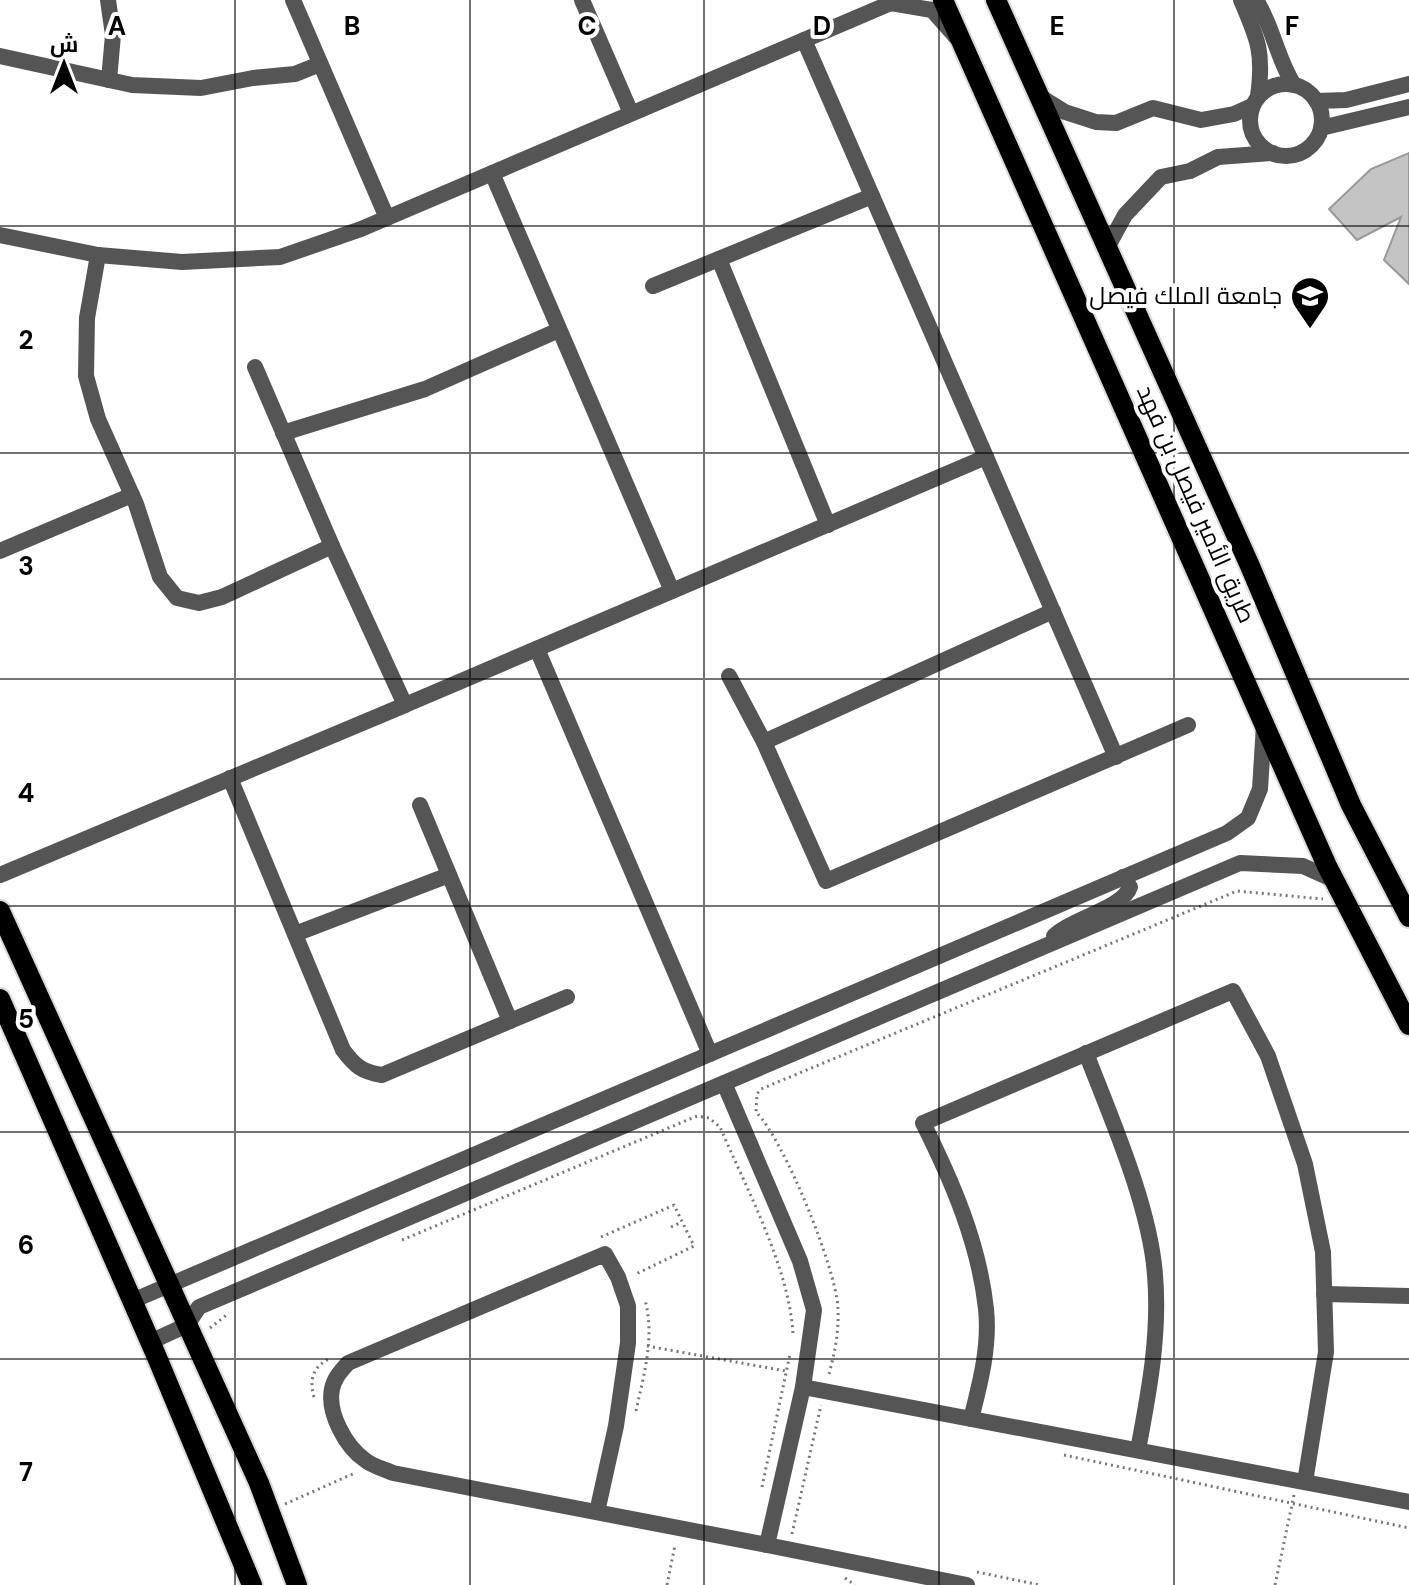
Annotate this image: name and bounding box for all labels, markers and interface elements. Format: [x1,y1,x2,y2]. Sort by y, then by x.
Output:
text: A [108,9,126,43]
text: B [344,9,360,43]
text: C [577,9,597,43]
text: D [813,9,831,43]
text: E [1049,9,1065,43]
text: F [1285,9,1299,43]
north arrow [24,24,104,104]
text: ش [50,30,78,59]
school or university icon: جامعة الملك فيصل [1289,275,1331,330]
place label: جامعة الملك فيصل [1089,280,1282,311]
text: 2 [18,323,34,357]
street label: طريق الأمير فيصل بن فهد [1130,380,1263,628]
text: 3 [18,549,34,583]
text: 4 [18,776,34,810]
text: 5 [18,1002,34,1036]
text: 6 [18,1228,34,1262]
text: 7 [19,1455,33,1489]

